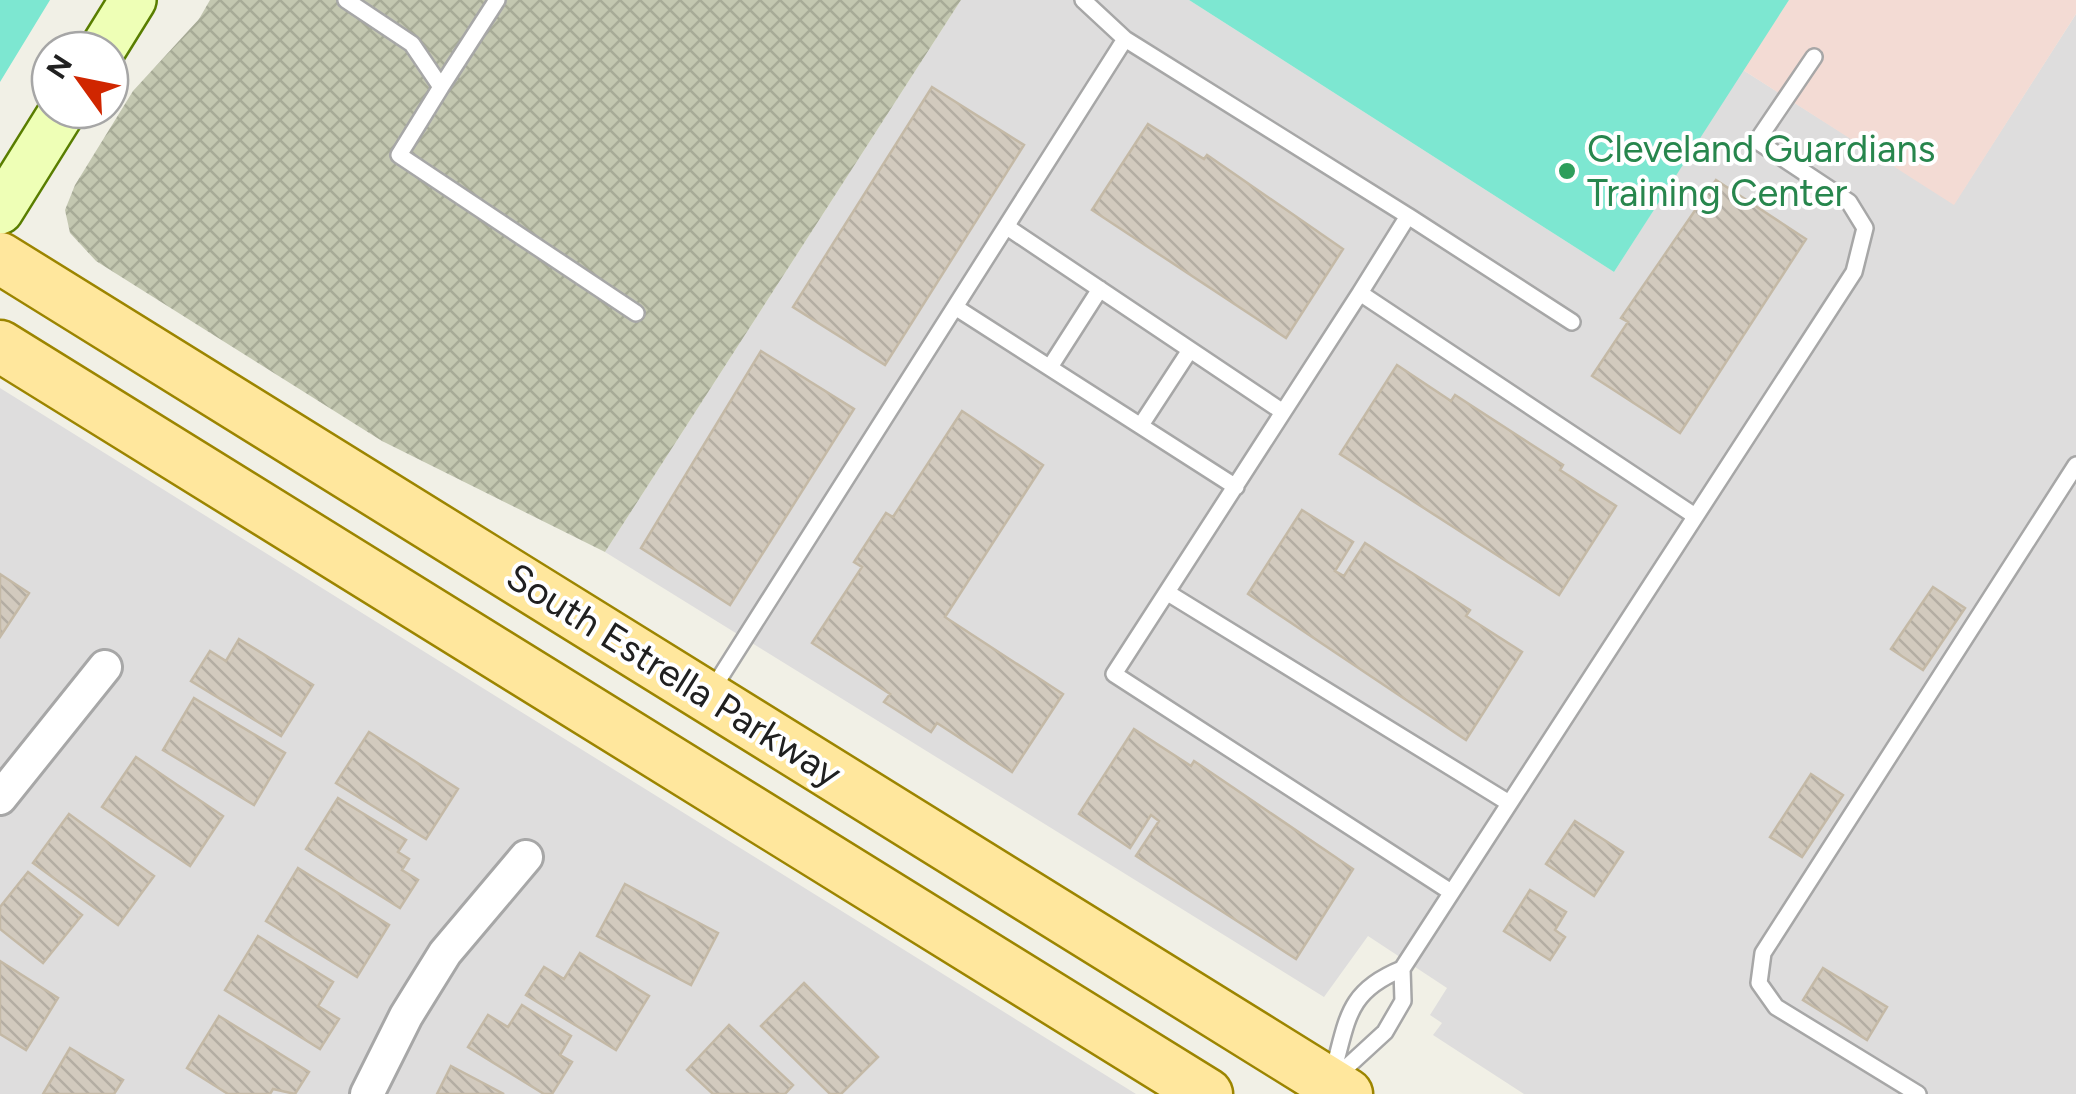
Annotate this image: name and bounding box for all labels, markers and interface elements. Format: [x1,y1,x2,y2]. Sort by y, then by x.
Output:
north arrow [30,30,130,130]
text: N [39,48,79,85]
place label: Cleveland Guardians Training Center [1587,126,1935,216]
marker: Cleveland Guardians Training Center [1556,160,1578,182]
street label: South Estrella Parkway [498,553,850,797]

